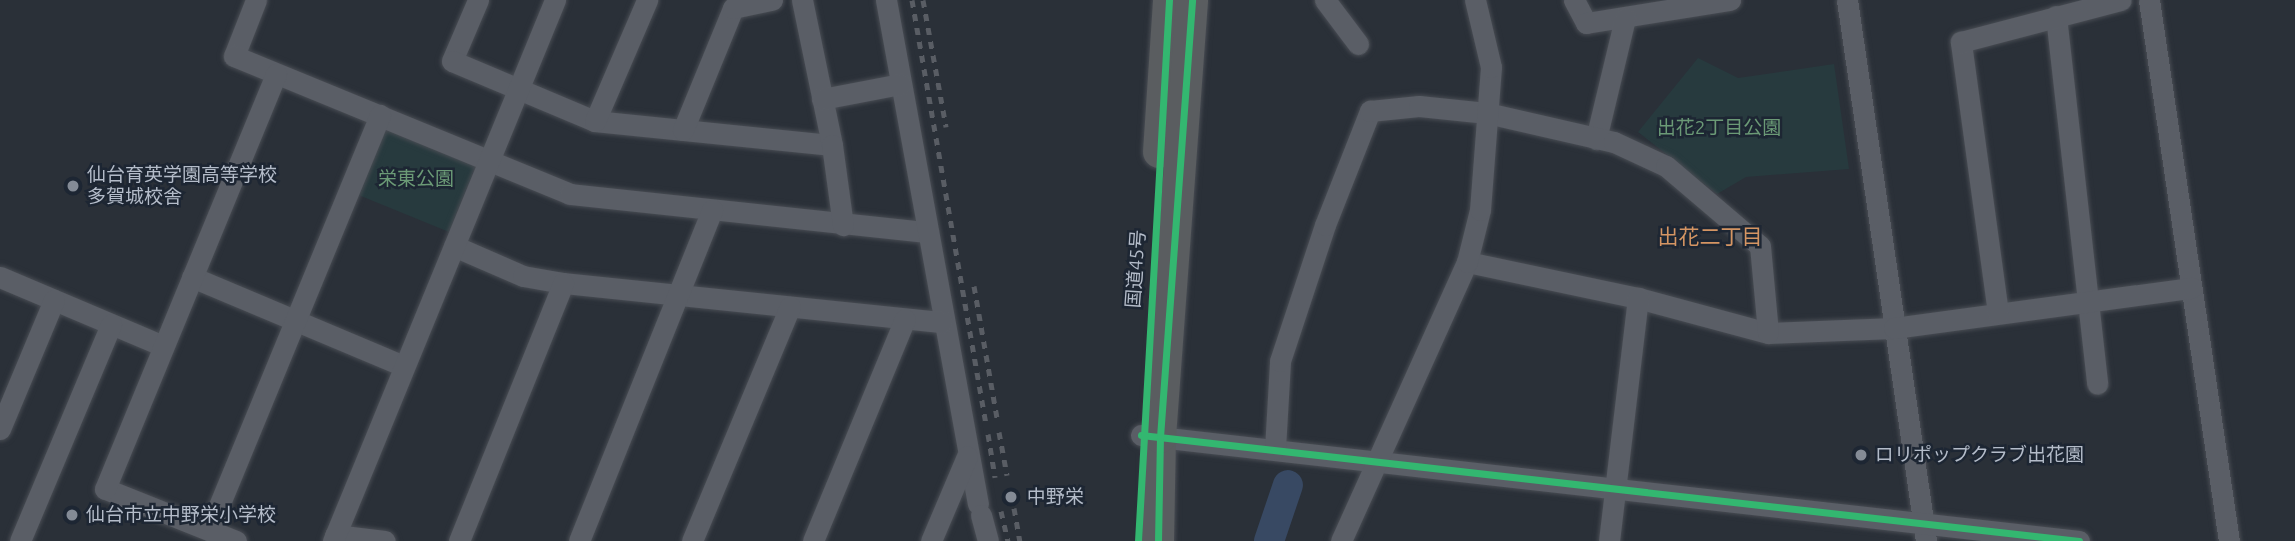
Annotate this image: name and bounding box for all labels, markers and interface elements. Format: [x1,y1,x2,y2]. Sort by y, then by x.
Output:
park label: 出花2丁目公園 [1657,117,1781,139]
place label: 仙台育英学園高等学校 多賀城校舎 [87,164,277,208]
park label: 栄東公園 [378,168,454,190]
marker: 仙台育英学園高等学校 多賀城校舎 [65,178,81,194]
district label: 出花二丁目 [1658,223,1762,249]
street label: 国道45号 [1122,229,1150,309]
place label: ロリポップクラブ出花園 [1875,444,2084,466]
marker: ロリポップクラブ出花園 [1853,447,1869,463]
place label: 中野栄 [1027,486,1084,508]
marker: 中野栄 [1001,487,1021,507]
place label: 仙台市立中野栄小学校 [86,504,276,526]
marker: 仙台市立中野栄小学校 [64,507,80,523]

